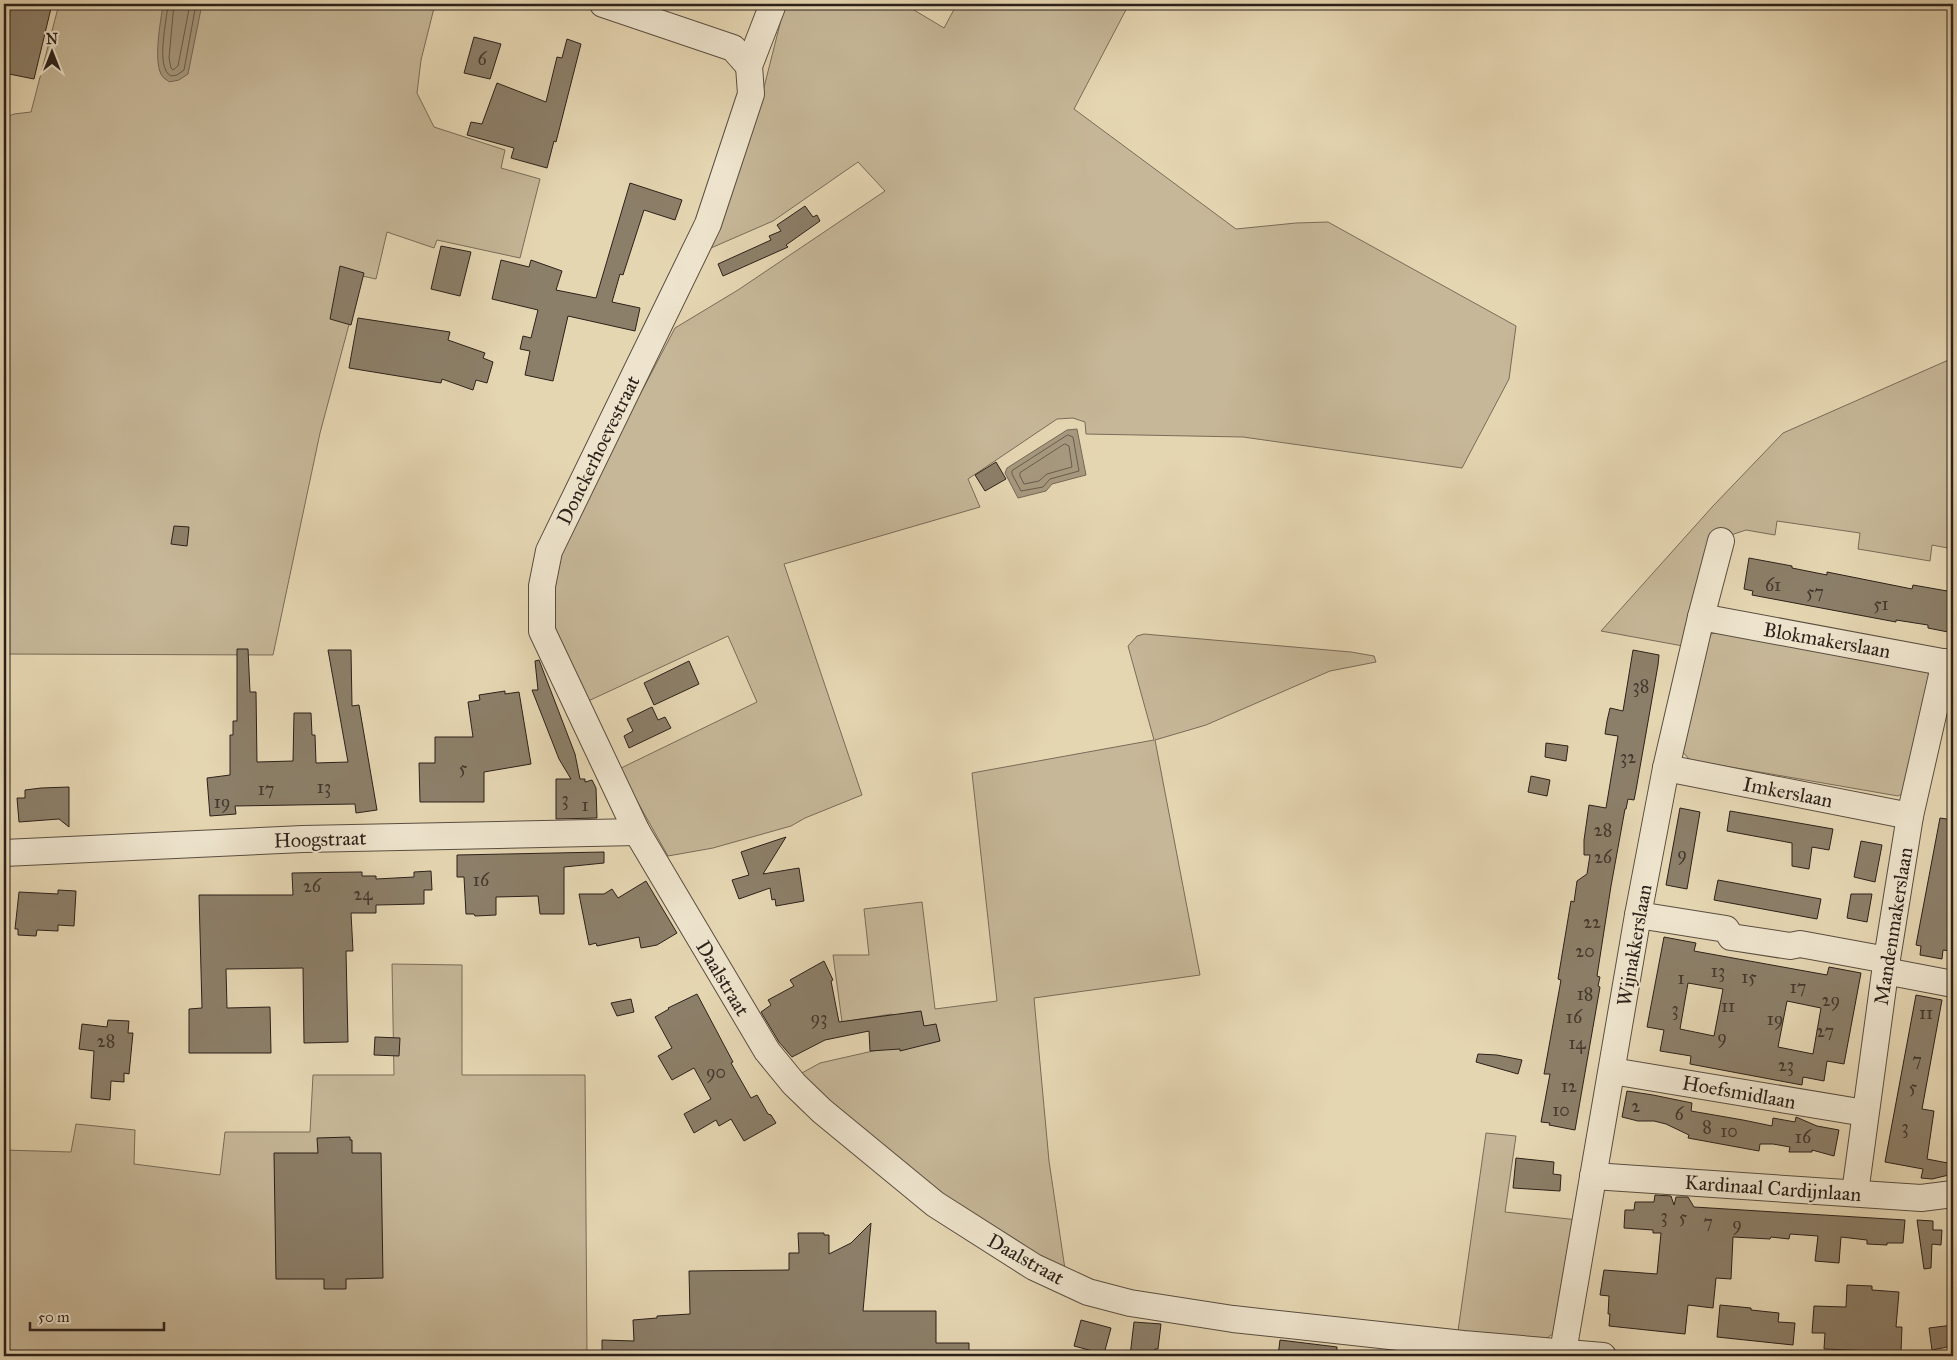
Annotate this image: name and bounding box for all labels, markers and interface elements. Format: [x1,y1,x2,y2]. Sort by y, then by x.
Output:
north arrow [28,28,78,78]
text: N [46,31,58,48]
house number: 6 [477,48,487,70]
street label: Donckerhoevestraat [551,371,645,529]
house number: 61 [1765,574,1781,596]
house number: 57 [1806,581,1824,603]
house number: 51 [1873,593,1889,615]
street label: Blokmakerslaan [1762,617,1893,663]
house number: 38 [1633,675,1649,697]
house number: 32 [1620,746,1636,768]
house number: 5 [459,757,468,779]
street label: Imkerslaan [1741,772,1835,812]
house number: 13 [317,776,331,798]
house number: 17 [258,778,274,800]
house number: 3 [561,788,569,810]
house number: 19 [214,791,230,813]
house number: 1 [581,794,589,816]
house number: 28 [1594,819,1612,841]
street label: Hoogstraat [273,825,367,854]
house number: 9 [1677,843,1687,865]
street label: Mandenmakerslaan [1869,845,1917,1007]
house number: 26 [1594,846,1613,868]
house number: 16 [473,869,490,891]
house number: 26 [303,875,322,897]
street label: Wijnakkerslaan [1611,882,1657,1008]
house number: 24 [354,883,373,905]
house number: 22 [1583,911,1601,933]
street label: Daalstraat [691,936,755,1020]
house number: 20 [1575,940,1595,962]
house number: 13 [1711,960,1725,982]
house number: 15 [1741,966,1757,988]
house number: 1 [1677,967,1685,989]
house number: 17 [1790,976,1806,998]
house number: 18 [1577,983,1593,1005]
house number: 29 [1822,989,1840,1011]
house number: 11 [1721,995,1735,1017]
house number: 3 [1671,998,1679,1020]
house number: 11 [1919,1002,1933,1024]
house number: 16 [1566,1006,1583,1028]
house number: 93 [811,1007,827,1029]
house number: 19 [1767,1008,1783,1030]
house number: 27 [1816,1020,1834,1042]
house number: 9 [1717,1026,1727,1048]
house number: 28 [97,1030,115,1052]
house number: 14 [1568,1032,1587,1054]
house number: 7 [1912,1049,1922,1071]
house number: 23 [1778,1054,1794,1076]
house number: 90 [706,1061,726,1083]
street label: Hoefsmidlaan [1680,1070,1798,1114]
house number: 12 [1561,1075,1577,1097]
house number: 5 [1909,1076,1918,1098]
house number: 2 [1632,1095,1641,1117]
house number: 10 [1552,1099,1570,1121]
house number: 6 [1674,1103,1684,1125]
house number: 8 [1702,1116,1712,1138]
house number: 3 [1901,1116,1909,1138]
house number: 10 [1720,1120,1738,1142]
house number: 16 [1795,1126,1812,1148]
street label: Kardinaal Cardijnlaan [1684,1170,1862,1206]
house number: 3 [1660,1205,1668,1227]
house number: 5 [1679,1206,1688,1228]
house number: 7 [1703,1211,1713,1233]
house number: 9 [1732,1213,1742,1235]
street label: Daalstraat [983,1228,1069,1290]
scale bar [30,1300,164,1332]
text: 50 m [38,1308,70,1326]

